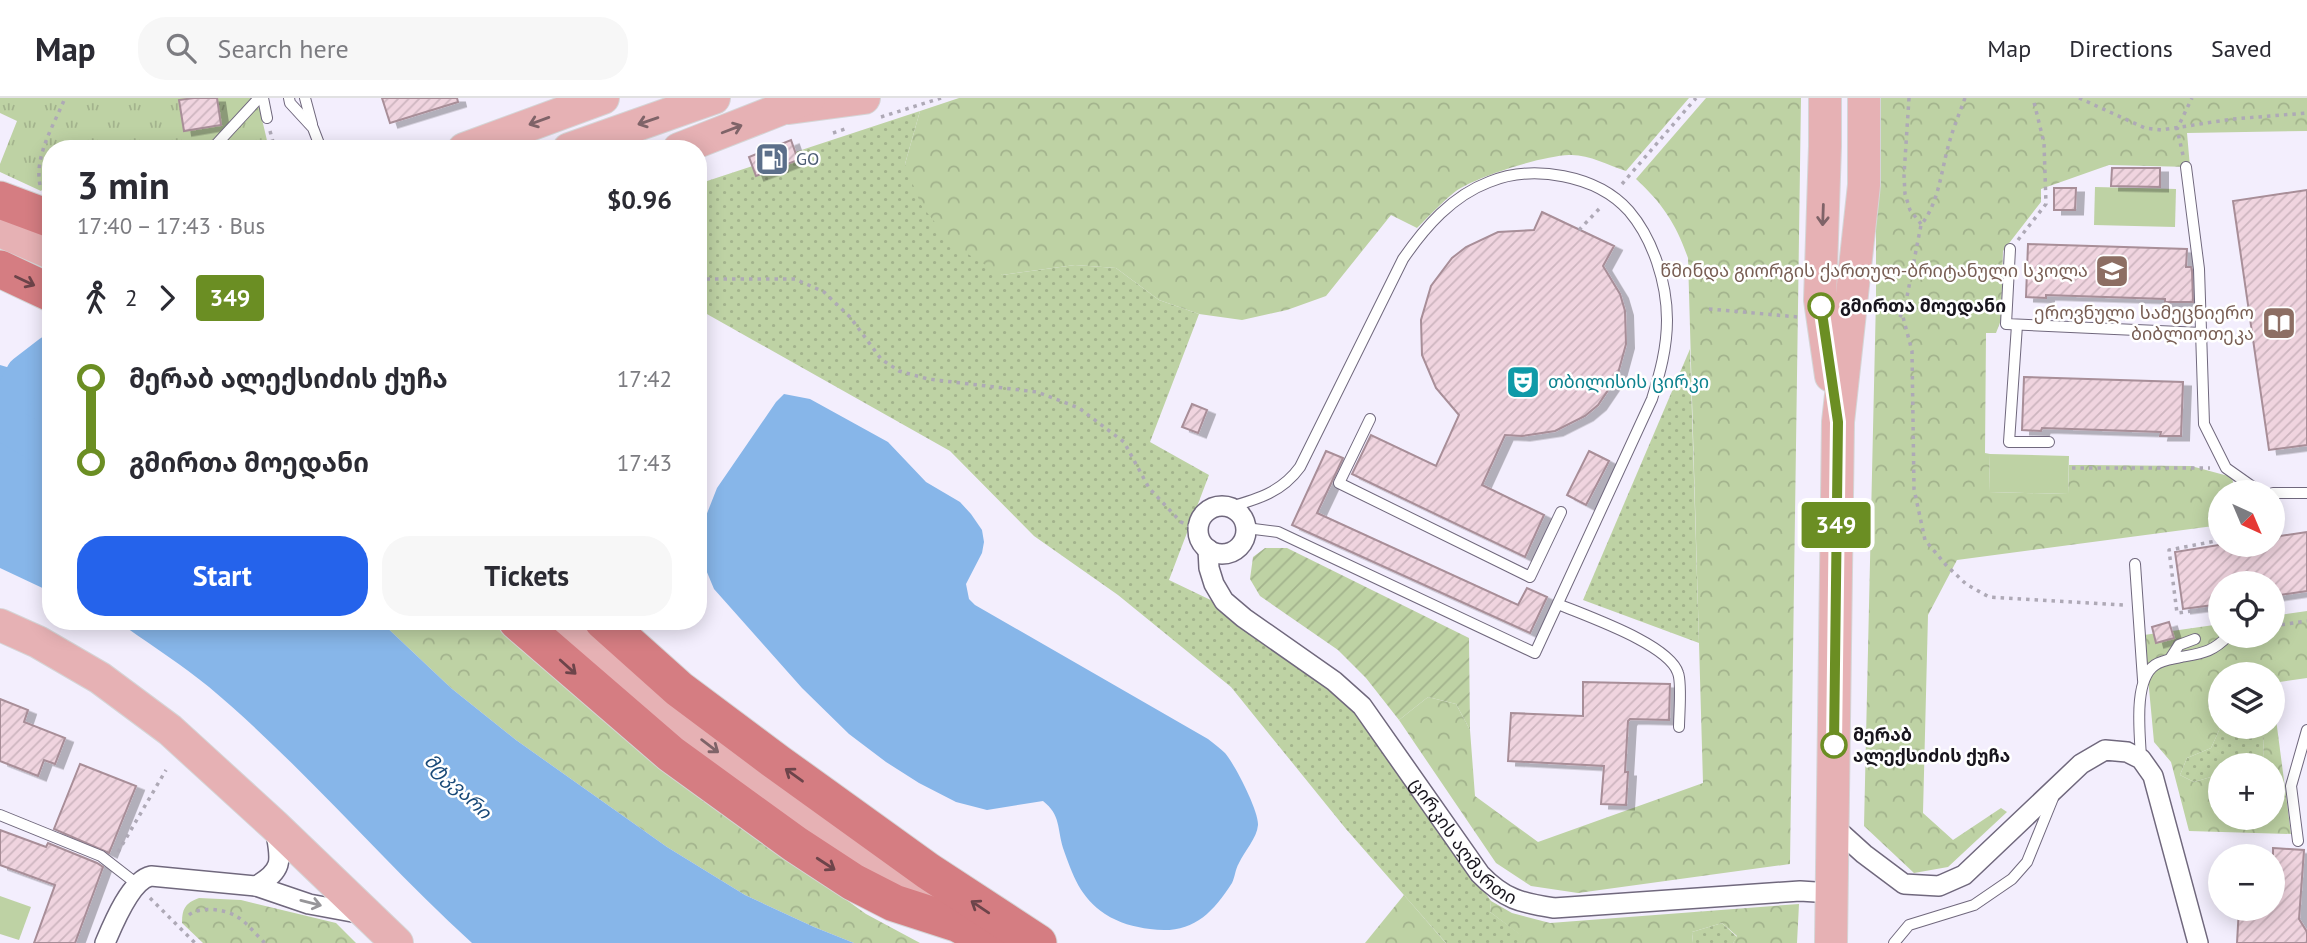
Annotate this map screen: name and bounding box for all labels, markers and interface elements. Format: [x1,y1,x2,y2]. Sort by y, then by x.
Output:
search box [138,17,628,80]
text: Map [35,27,96,70]
icon: search [162,29,200,67]
text: Search here [218,32,349,65]
text: Map [1987,33,2031,64]
text: Directions [2069,33,2173,64]
text: Saved [2211,33,2272,64]
one-way arrow [528,116,550,128]
one-way arrow [638,116,660,128]
one-way arrow [720,121,742,134]
fuel station icon: GO [753,140,791,178]
place label: GO [796,147,819,170]
text: 3 min [77,160,170,209]
text: $0.96 [607,183,672,216]
one-way arrow [1816,203,1829,226]
text: 17:40 – 17:43 · Bus [77,211,265,240]
school or university icon: წმინდა გიორგის ქართულ-ბრიტანული სკოლა [2093,252,2131,290]
place label: წმინდა გიორგის ქართულ-ბრიტანული სკოლა [1660,259,2088,282]
one-way arrow [14,274,35,288]
icon: walk [77,279,115,317]
icon: forward [148,279,186,317]
text: 349 [210,282,250,313]
text: 2 [125,283,138,312]
marker: გმირთა მოედანი [1808,293,1834,319]
place label: გმირთა მოედანი [1840,294,2006,317]
place label: ეროვნული სამეცნიერო ბიბლიოთეკა [2034,301,2254,345]
library icon: ეროვნული სამეცნიერო ბიბლიოთეკა [2260,304,2298,342]
text: მერაბ ალექსიძის ქუჩა [129,362,448,395]
theatre icon: თბილისის ცირკი [1504,363,1542,401]
text: 17:42 [617,364,672,393]
place label: თბილისის ცირკი [1548,370,1709,393]
text: გმირთა მოედანი [129,446,369,479]
text: 17:43 [617,448,672,477]
north arrow [2208,480,2286,556]
map controls [2208,480,2285,921]
line badge: 349 [1796,502,1876,548]
text: 349 [1816,509,1856,540]
button: Start [77,536,368,616]
button: Tickets [382,536,672,616]
button: locate [2208,571,2285,648]
one-way arrow [559,659,577,675]
button: layers [2208,662,2285,739]
place label: მერაბ ალექსიძის ქუჩა [1853,723,2010,767]
marker: მერაბ ალექსიძის ქუჩა [1821,732,1847,758]
one-way arrow [700,739,719,754]
water label: მტკვარი [419,748,497,825]
button: + [2208,753,2285,830]
one-way arrow [785,768,804,782]
street label: ცირკის აღმართი [1405,773,1520,909]
button: − [2208,844,2285,921]
one-way arrow [816,857,836,871]
one-way arrow [299,897,322,910]
one-way arrow [971,899,990,914]

